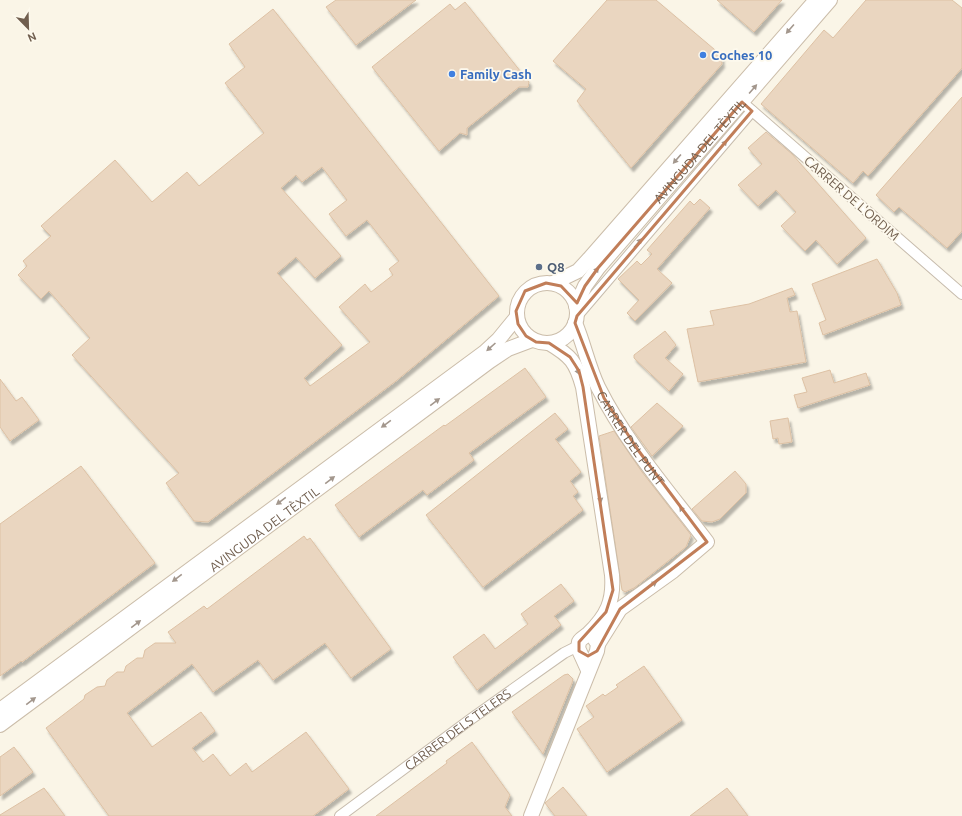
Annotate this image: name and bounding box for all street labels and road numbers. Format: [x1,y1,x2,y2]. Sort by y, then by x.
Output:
street label: AVINGUDA DEL TÈXTIL [651,96,748,206]
street label: CARRER DE L'ORDIM [802,153,902,243]
street label: CARRER DEL PUNT [594,389,667,488]
street label: AVINGUDA DEL TÈXTIL [207,483,322,574]
street label: CARRER DELS TELERS [402,686,513,773]

